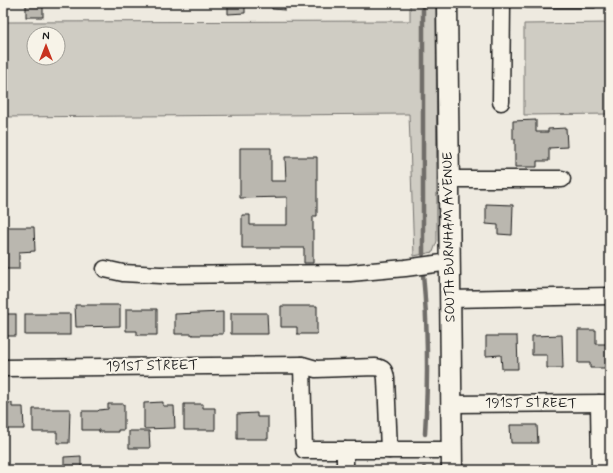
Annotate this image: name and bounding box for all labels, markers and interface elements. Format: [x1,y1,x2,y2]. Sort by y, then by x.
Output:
north arrow [26,26,66,66]
text: N [42,30,50,44]
street label: SOUTH BURNHAM AVENUE [439,152,459,322]
street label: 191ST STREET [106,356,198,376]
street label: 191ST STREET [485,394,577,412]

